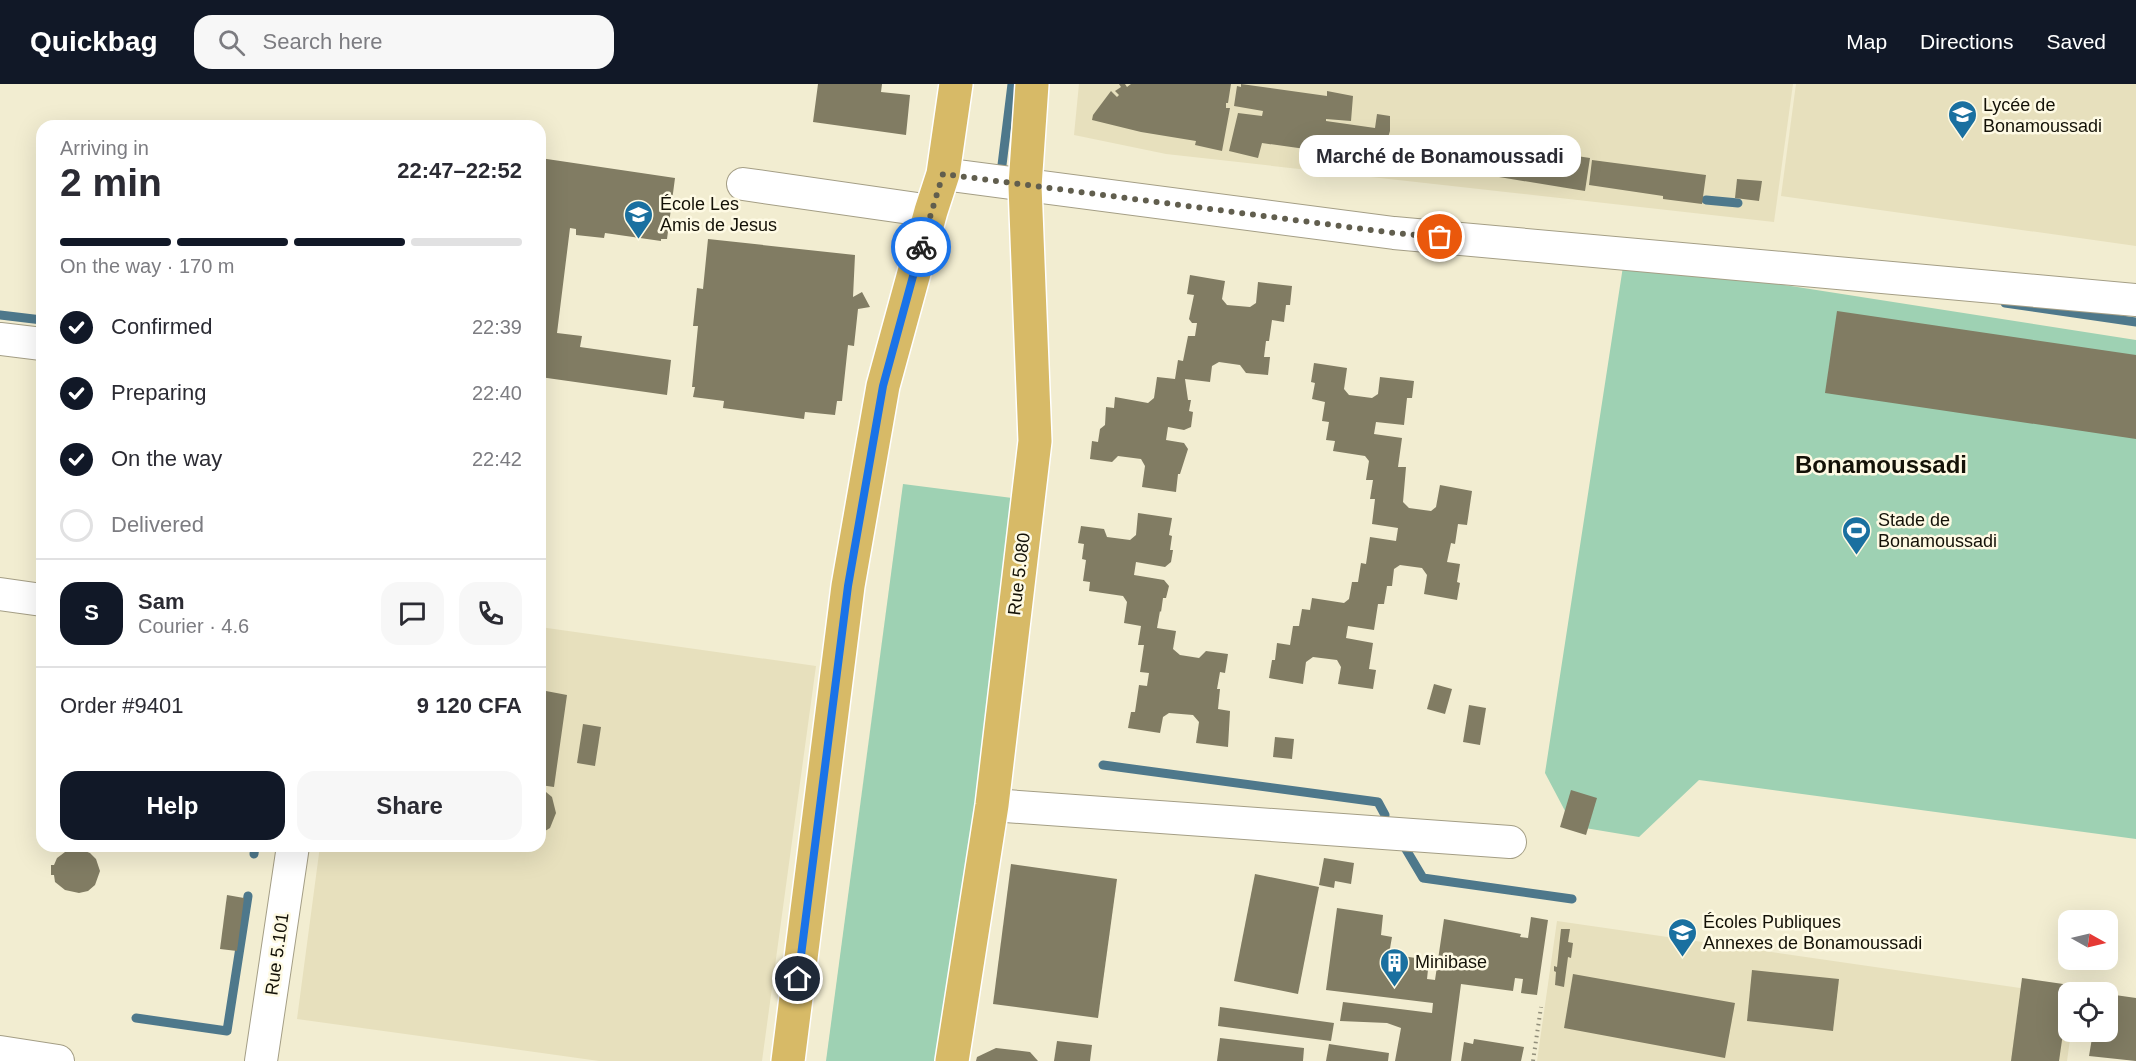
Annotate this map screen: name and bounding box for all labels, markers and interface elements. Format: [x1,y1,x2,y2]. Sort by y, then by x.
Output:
search box [194,15,614,69]
text: Quickbag [30,26,158,57]
icon: search [215,26,248,59]
text: Search here [263,29,382,54]
text: Map [1846,30,1887,53]
text: Directions [1920,30,2013,53]
text: Saved [2046,30,2106,53]
place label: Lycée de Bonamoussadi [1983,95,2102,136]
school or university icon: Lycée de Bonamoussadi [1946,99,1978,141]
callout: Marché de Bonamoussadi [1299,135,1581,177]
text: Arriving in [60,137,149,159]
text: Marché de Bonamoussadi [1316,145,1564,167]
text: 22:47–22:52 [397,158,522,183]
text: 2 min [60,161,162,204]
place label: École Les Amis de Jesus [660,194,777,235]
school or university icon: École Les Amis de Jesus [623,198,655,240]
pin [1414,211,1465,262]
courier [891,217,951,277]
icon: bag [1423,220,1456,253]
icon: bike [905,231,938,264]
text: On the way · 170 m [60,255,235,277]
icon: check [60,311,93,344]
text: Confirmed [111,314,212,339]
text: 22:39 [472,316,522,338]
icon: check [60,377,93,410]
text: Preparing [111,380,206,405]
text: 22:40 [472,382,522,404]
icon: check [60,443,93,476]
text: On the way [111,446,222,471]
text: 22:42 [472,448,522,470]
district label: Bonamoussadi [1795,451,1967,478]
place label: Stade de Bonamoussadi [1878,510,1997,551]
text: Delivered [111,512,204,537]
sports icon: Stade de Bonamoussadi [1841,514,1873,556]
street label: Rue 5.080 [1004,532,1034,616]
button: chat [381,582,444,645]
button: phone [459,582,522,645]
text: Sam [138,589,184,614]
text: S [84,600,99,625]
text: Courier · 4.6 [138,615,249,637]
text: Order #9401 [60,693,184,718]
text: 9 120 CFA [417,693,522,718]
button: Help [60,771,285,840]
button: Share [297,771,522,840]
north arrow [2058,910,2118,970]
map controls [2058,910,2118,1042]
street label: Rue 5.101 [261,911,293,997]
place label: Écoles Publiques Annexes de Bonamoussadi [1703,912,1922,953]
school or university icon: Écoles Publiques Annexes de Bonamoussadi [1666,916,1698,958]
building icon: Minibase [1378,946,1410,988]
place label: Minibase [1415,952,1487,972]
pin [772,953,823,1004]
icon: home [781,962,814,995]
button: locate [2058,982,2118,1042]

